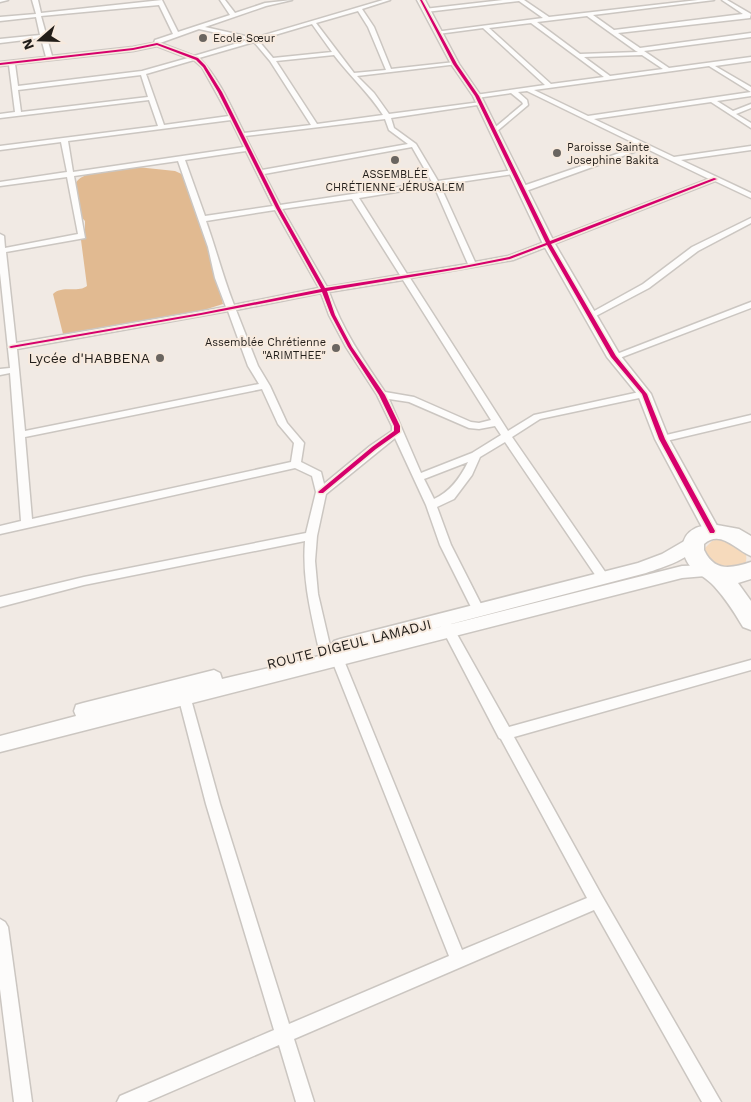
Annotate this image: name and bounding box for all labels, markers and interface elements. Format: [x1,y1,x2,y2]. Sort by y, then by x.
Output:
north arrow [15,15,65,65]
marker: Ecole Sœur [197,32,209,44]
place label: Ecole Sœur [213,32,276,45]
text: N [18,37,37,52]
place label: Paroisse Sainte Josephine Bakita [567,141,659,167]
marker: Paroisse Sainte Josephine Bakita [551,147,563,159]
marker: ASSEMBLÉE CHRÉTIENNE JÉRUSALEM [389,154,401,166]
place label: ASSEMBLÉE CHRÉTIENNE JÉRUSALEM [325,167,465,194]
place label: Assemblée Chrétienne "ARIMTHEE" [205,336,326,362]
marker: Assemblée Chrétienne "ARIMTHEE" [330,342,342,354]
place label: Lycée d'HABBENA [29,350,150,366]
marker: Lycée d'HABBENA [154,352,166,364]
street label: ROUTE DIGEUL LAMADJI [265,616,433,672]

